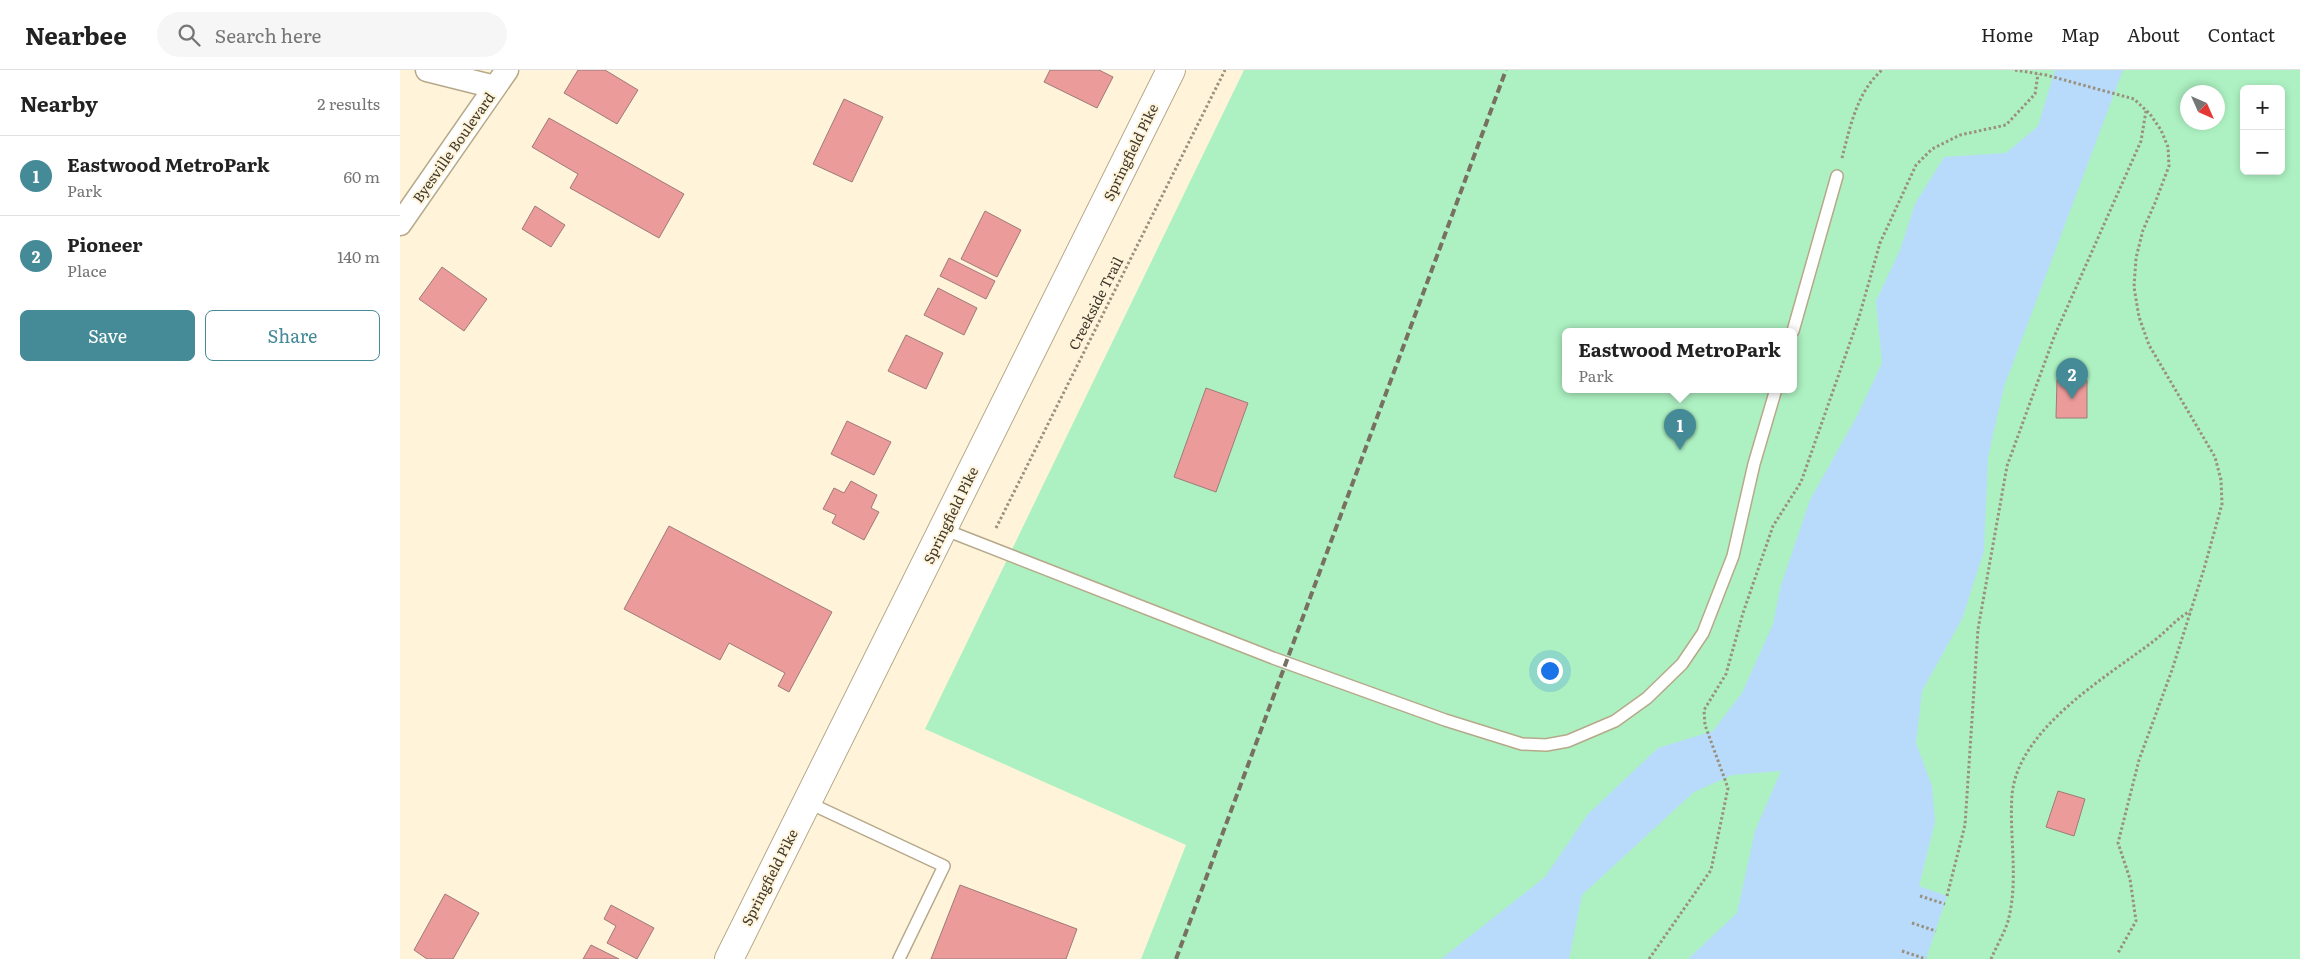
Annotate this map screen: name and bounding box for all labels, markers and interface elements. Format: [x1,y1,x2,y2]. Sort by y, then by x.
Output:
search box [157,12,507,57]
text: Nearbee [25,17,127,52]
icon: search [175,21,203,49]
text: Search here [215,21,321,49]
text: Home [1981,21,2033,48]
text: Map [2061,21,2099,48]
text: About [2127,21,2180,48]
text: Contact [2208,21,2275,48]
north arrow [2180,85,2225,130]
map controls [2240,85,2285,175]
button: + [2240,85,2285,130]
text: Nearby [20,87,98,118]
street label: Byesville Boulevard [407,87,499,206]
text: 2 results [317,91,380,115]
street label: Springfield Pike [1098,100,1162,204]
button: − [2240,130,2285,175]
text: Eastwood MetroPark [67,150,270,178]
text: 1 [33,164,39,188]
text: 60 m [343,164,380,188]
text: Park [67,178,102,202]
text: Pioneer [67,230,143,258]
text: 2 [32,244,40,268]
text: 140 m [337,244,380,268]
street label: Creekside Trail [1063,253,1127,353]
text: Place [67,258,107,282]
button: Save [20,310,195,361]
button: Share [205,310,380,361]
popup [1562,328,1797,393]
text: Eastwood MetroPark [1578,335,1781,363]
pin: 2 [2056,358,2088,399]
text: Park [1578,363,1613,387]
pin: 1 [1664,409,1696,450]
street label: Springfield Pike [918,463,982,567]
your location [1537,658,1563,684]
street label: Springfield Pike [736,825,802,929]

